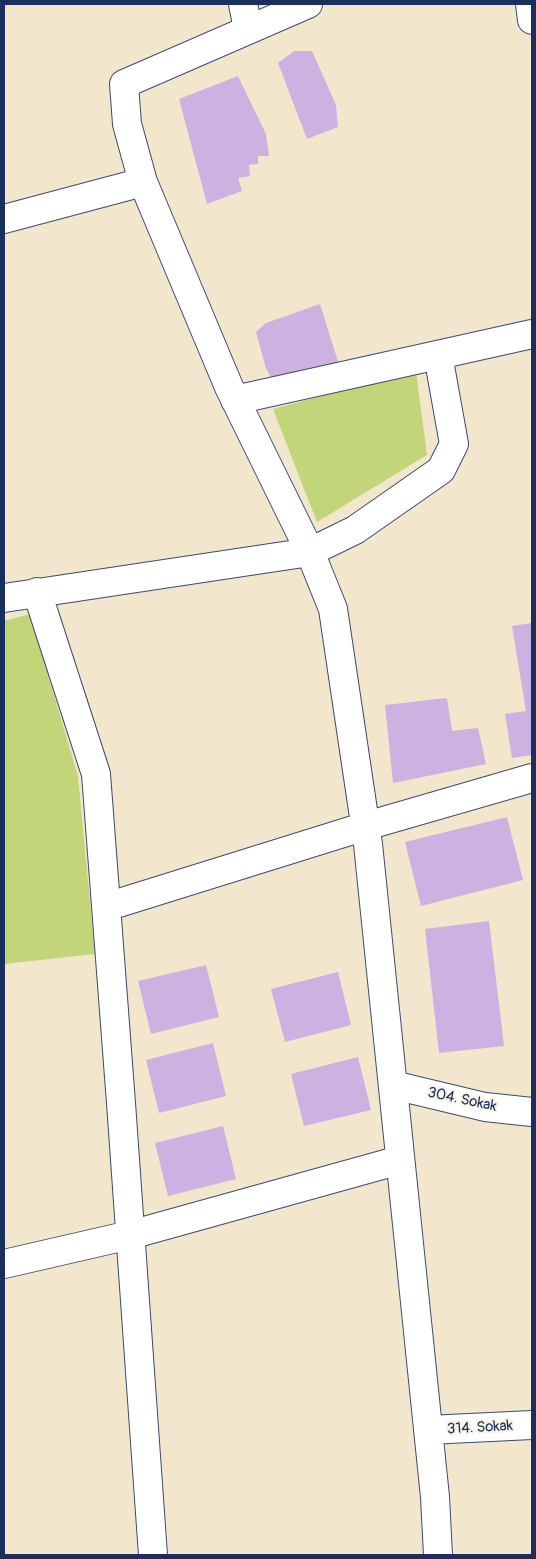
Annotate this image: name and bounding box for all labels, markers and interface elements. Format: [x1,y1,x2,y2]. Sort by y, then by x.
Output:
street label: 304. Sokak [426,1084,498,1116]
street label: 314. Sokak [447,1417,513,1439]

